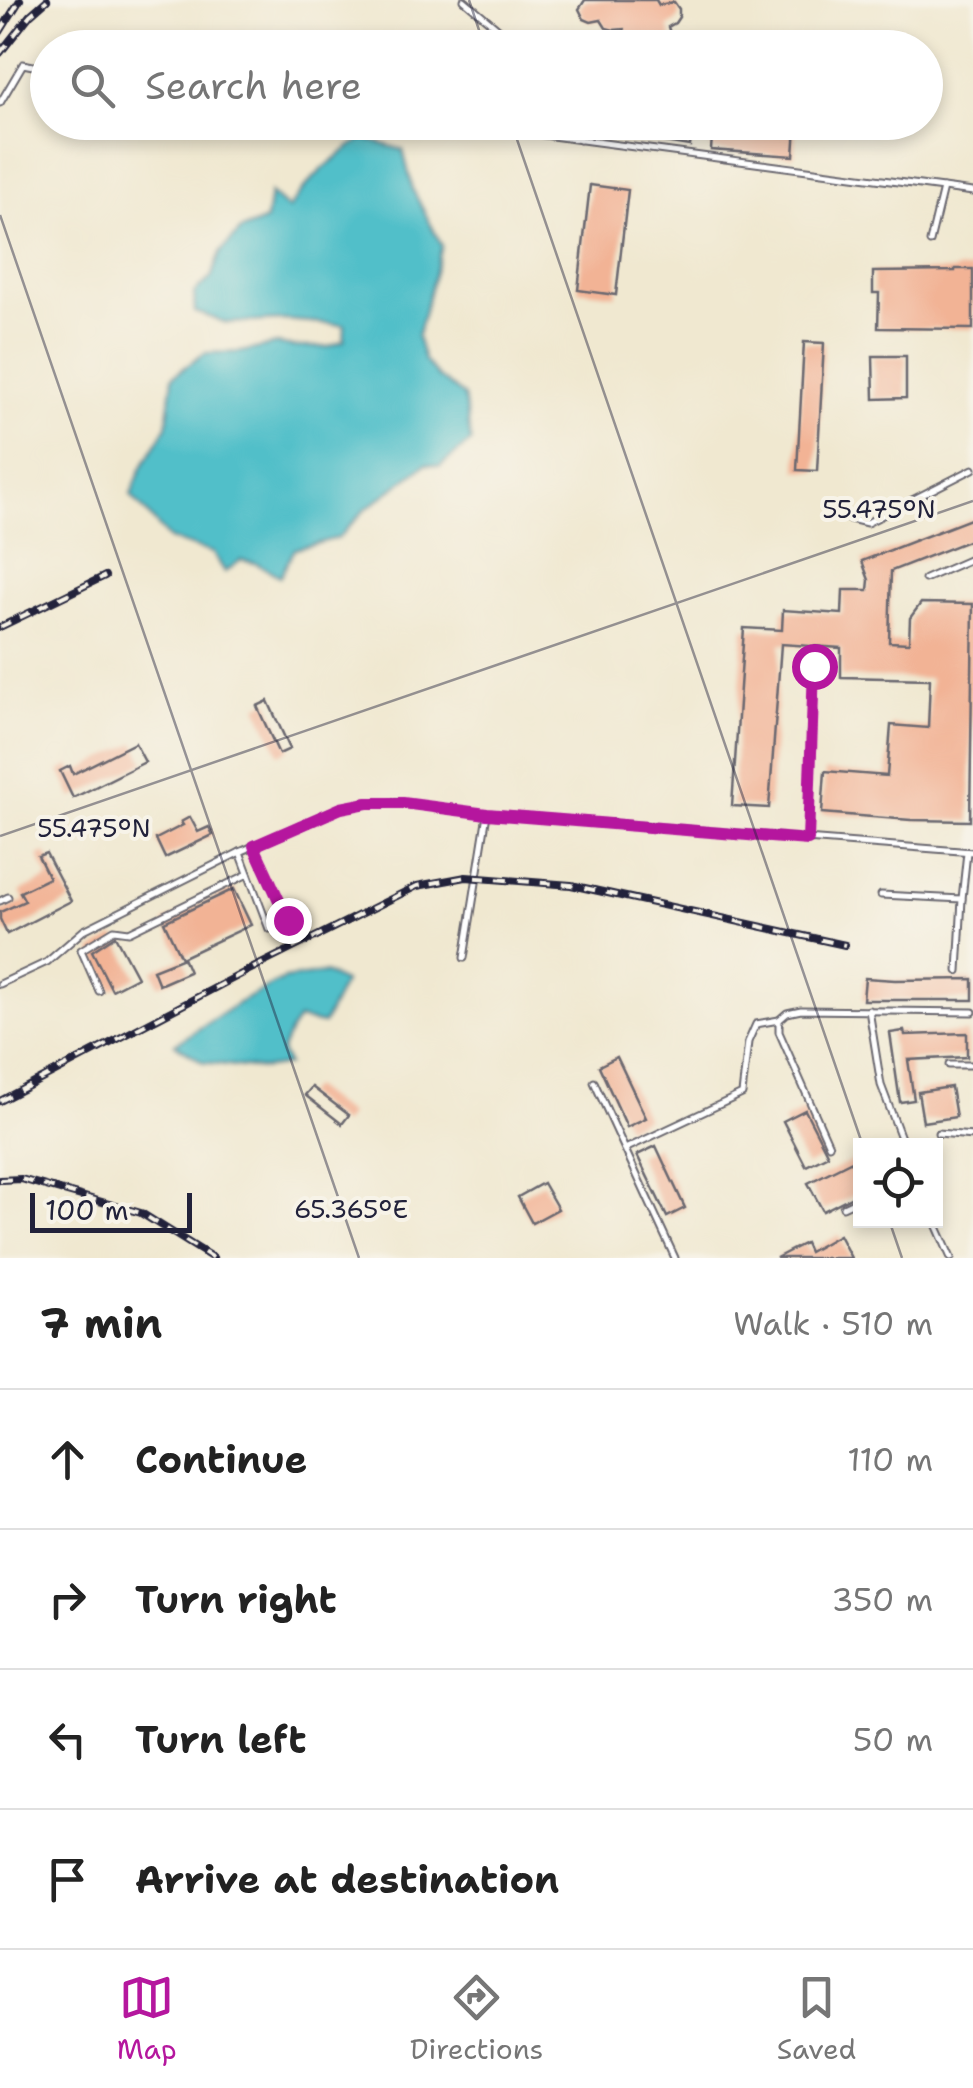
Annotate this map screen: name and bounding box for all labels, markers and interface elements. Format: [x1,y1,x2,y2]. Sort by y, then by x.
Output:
search box [30,30,943,140]
icon: search [65,58,120,113]
text: Search here [145,60,362,111]
text: 55.475°N [822,492,936,526]
route start [792,644,838,690]
text: 55.475°N [37,811,151,845]
route end [266,898,312,944]
map controls [853,1138,943,1228]
button: locate [853,1138,943,1228]
scale bar [30,1188,192,1232]
text: 100 m [45,1191,129,1229]
text: 65.365°E [294,1192,408,1226]
text: 7 min [40,1295,162,1351]
text: Walk · 510 m [733,1302,933,1345]
icon: ahead [40,1432,95,1487]
text: Continue [135,1434,307,1485]
text: 110 m [847,1438,933,1481]
icon: right [40,1572,95,1627]
text: Turn right [135,1574,337,1625]
text: 350 m [831,1578,933,1621]
icon: left [40,1712,95,1767]
text: Turn left [135,1714,307,1765]
text: 50 m [853,1718,933,1761]
icon: arrive [40,1852,95,1907]
text: Arrive at destination [135,1854,559,1905]
tab: Map [117,1970,177,2068]
tab: Directions [410,1970,543,2068]
tab: Saved [777,1970,856,2068]

